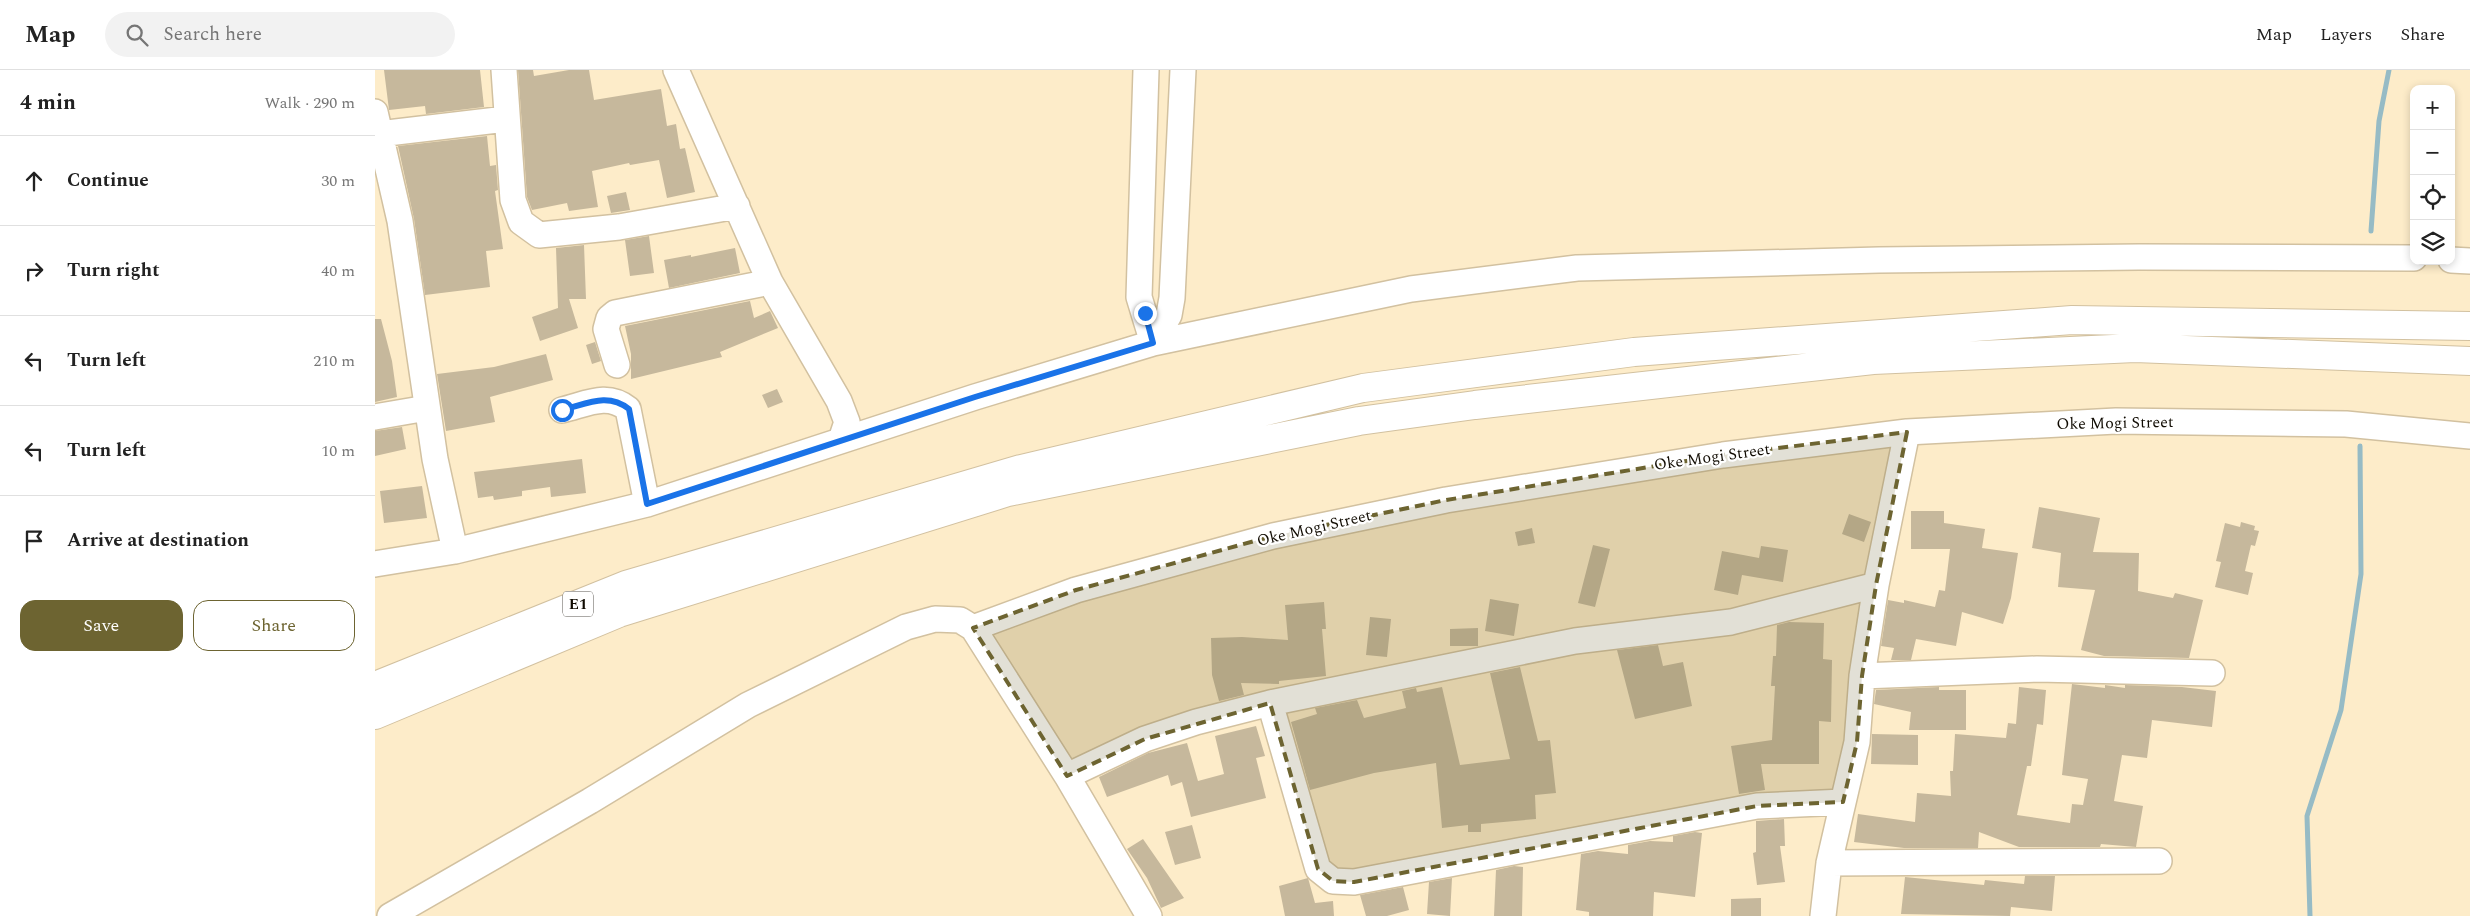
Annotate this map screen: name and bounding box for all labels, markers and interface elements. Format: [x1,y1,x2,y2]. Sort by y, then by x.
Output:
search box [105,12,455,57]
text: Map [25,17,75,53]
text: Search here [163,20,262,49]
icon: search [123,21,151,49]
text: Map [2256,21,2292,48]
text: Layers [2320,21,2372,48]
text: Share [2400,21,2445,48]
map controls [2410,85,2455,265]
button: + [2410,85,2455,130]
text: 4 min [20,87,76,119]
text: Walk · 290 m [264,91,355,115]
button: − [2410,130,2455,175]
text: Continue [67,166,149,195]
icon: ahead [20,167,48,195]
text: 30 m [321,169,355,193]
button: locate [2410,175,2455,220]
button: layers [2410,220,2455,265]
text: Turn right [67,256,160,285]
icon: right [20,257,48,285]
text: 40 m [321,259,355,283]
route end [1134,302,1157,325]
text: Turn left [67,346,146,375]
icon: left [20,347,48,375]
text: 210 m [313,349,355,373]
route start [551,399,574,422]
street label: Oke Mogi Street [2056,410,2174,436]
text: Turn left [67,436,146,465]
icon: left [20,437,48,465]
street label: Oke Mogi Street [1652,437,1772,477]
text: 10 m [321,439,355,463]
street label: Oke Mogi Street [1254,503,1374,553]
text: Arrive at destination [67,526,249,555]
icon: arrive [20,527,48,555]
road number: E1 [563,592,593,616]
button: Save [20,600,183,651]
button: Share [193,600,355,651]

